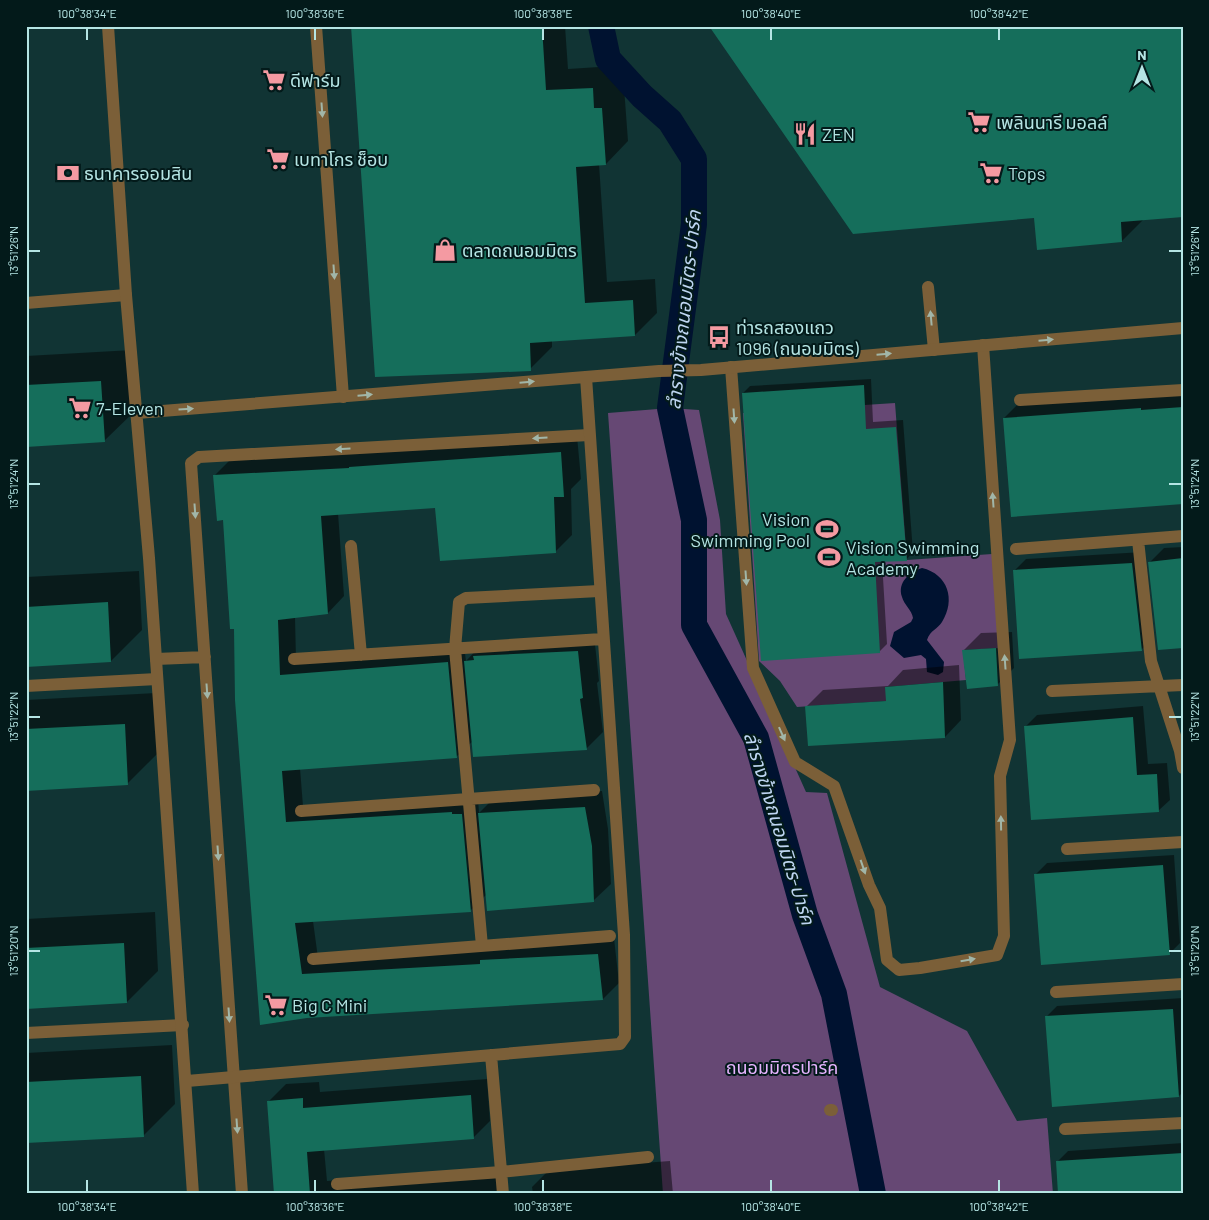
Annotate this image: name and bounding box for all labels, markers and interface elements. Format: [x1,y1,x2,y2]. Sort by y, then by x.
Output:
text: 100°38'34"E [57,6,117,20]
text: 100°38'36"E [285,6,345,20]
text: 100°38'38"E [513,6,573,20]
text: 100°38'40"E [741,6,801,20]
text: 100°38'42"E [969,6,1029,20]
north arrow [1116,42,1166,92]
text: N [1137,46,1147,63]
supermarket icon: ดีฟาร์ม [261,67,287,93]
place label: ดีฟาร์ม [290,69,341,91]
one-way arrow [318,102,326,118]
supermarket icon: เพลินนารี มอลล์ [966,109,992,135]
place label: เพลินนารี มอลล์ [996,111,1107,133]
restaurant icon: ZEN [792,121,818,147]
place label: ZEN [822,123,855,145]
supermarket icon: เบทาโกร ช็อบ [265,146,291,172]
place label: เบทาโกร ช็อบ [294,148,388,170]
bank icon: ธนาคารออมสิน [55,160,81,186]
supermarket icon: Tops [978,160,1004,186]
place label: ธนาคารออมสิน [84,162,192,184]
place label: Tops [1008,162,1045,184]
water label: ลำรางข้างถนอมมิตร-ปาร์ค [661,208,705,411]
text: 13°51'26"N [6,226,20,276]
text: 13°51'26"N [1187,226,1201,276]
shop icon: ตลาดถนอมมิตร [432,237,458,263]
place label: ตลาดถนอมมิตร [462,239,577,261]
one-way arrow [330,264,338,280]
one-way arrow [927,310,935,326]
place label: ท่ารถสองแถว 1096 (ถนอมมิตร) [736,316,859,359]
bus stop icon: ท่ารถสองแถว 1096 (ถนอมมิตร) [706,324,732,350]
one-way arrow [1038,336,1054,344]
one-way arrow [876,350,892,358]
one-way arrow [519,378,535,386]
one-way arrow [357,391,373,399]
supermarket icon: 7-Eleven [67,395,93,421]
place label: 7-Eleven [96,397,164,419]
one-way arrow [178,405,194,413]
one-way arrow [731,408,739,424]
one-way arrow [532,434,548,442]
one-way arrow [335,445,351,453]
text: 13°51'24"N [6,459,20,509]
text: 13°51'24"N [1187,459,1201,509]
one-way arrow [989,492,997,508]
one-way arrow [191,503,199,519]
place label: Vision Swimming Pool [691,508,810,551]
sports icon: Vision Swimming Pool [814,516,840,542]
place label: Vision Swimming Academy [846,536,979,579]
sports icon: Vision Swimming Academy [816,544,842,570]
one-way arrow [742,570,750,586]
one-way arrow [1000,654,1008,670]
one-way arrow [203,683,211,699]
text: 13°51'22"N [6,692,20,742]
text: 13°51'22"N [1187,692,1201,742]
one-way arrow [779,727,787,741]
water label: ลำรางข้างถนอมมิตร-ปาร์ค [740,729,821,928]
one-way arrow [997,815,1005,831]
one-way arrow [215,845,223,861]
one-way arrow [859,860,867,875]
text: 13°51'20"N [6,925,20,977]
text: 13°51'20"N [1187,925,1201,977]
one-way arrow [961,956,977,964]
supermarket icon: Big C Mini [263,992,289,1018]
place label: Big C Mini [292,994,367,1016]
one-way arrow [226,1007,234,1023]
park label: ถนอมมิตรปาร์ค [726,1056,838,1078]
one-way arrow [234,1118,242,1134]
text: 100°38'34"E [57,1199,117,1213]
text: 100°38'36"E [285,1199,345,1213]
text: 100°38'38"E [513,1199,573,1213]
text: 100°38'40"E [741,1199,801,1213]
text: 100°38'42"E [969,1199,1029,1213]

